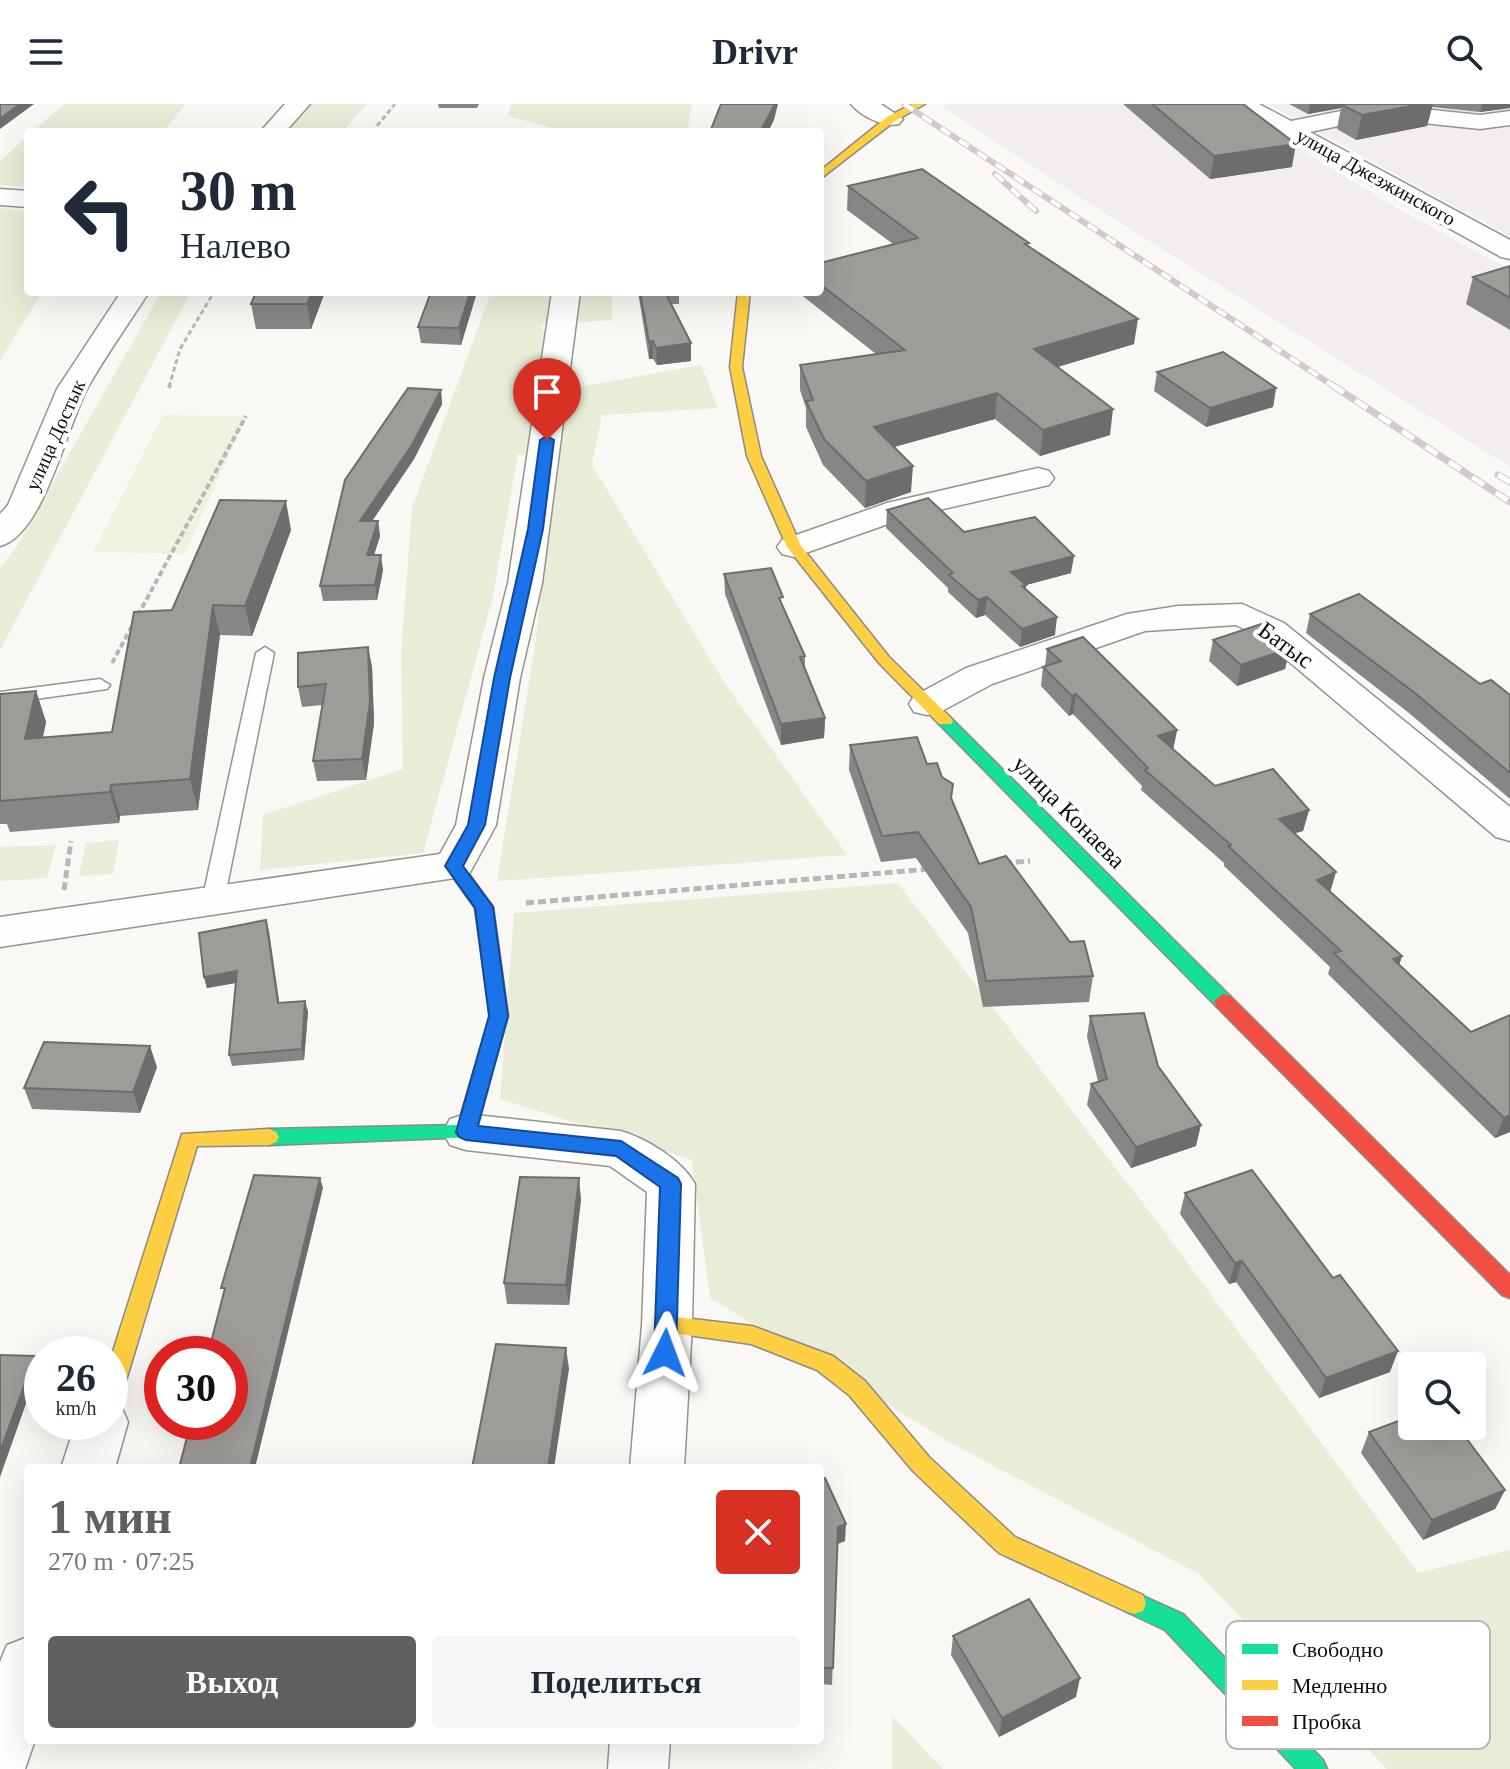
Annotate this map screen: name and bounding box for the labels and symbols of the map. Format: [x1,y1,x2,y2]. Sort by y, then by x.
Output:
street label: улица Джезжинского [1292,124,1460,231]
pin [513,358,581,440]
street label: улица Достык [21,376,90,494]
street label: Батыс [1254,617,1318,673]
street label: улица Конаева [1008,751,1131,874]
position arrow [623,1311,707,1395]
speed limit sign: 30 [144,1336,248,1440]
legend [1226,1621,1490,1749]
text: Свободно [1292,1637,1383,1662]
text: Медленно [1292,1673,1387,1698]
text: Пробка [1292,1709,1361,1734]

